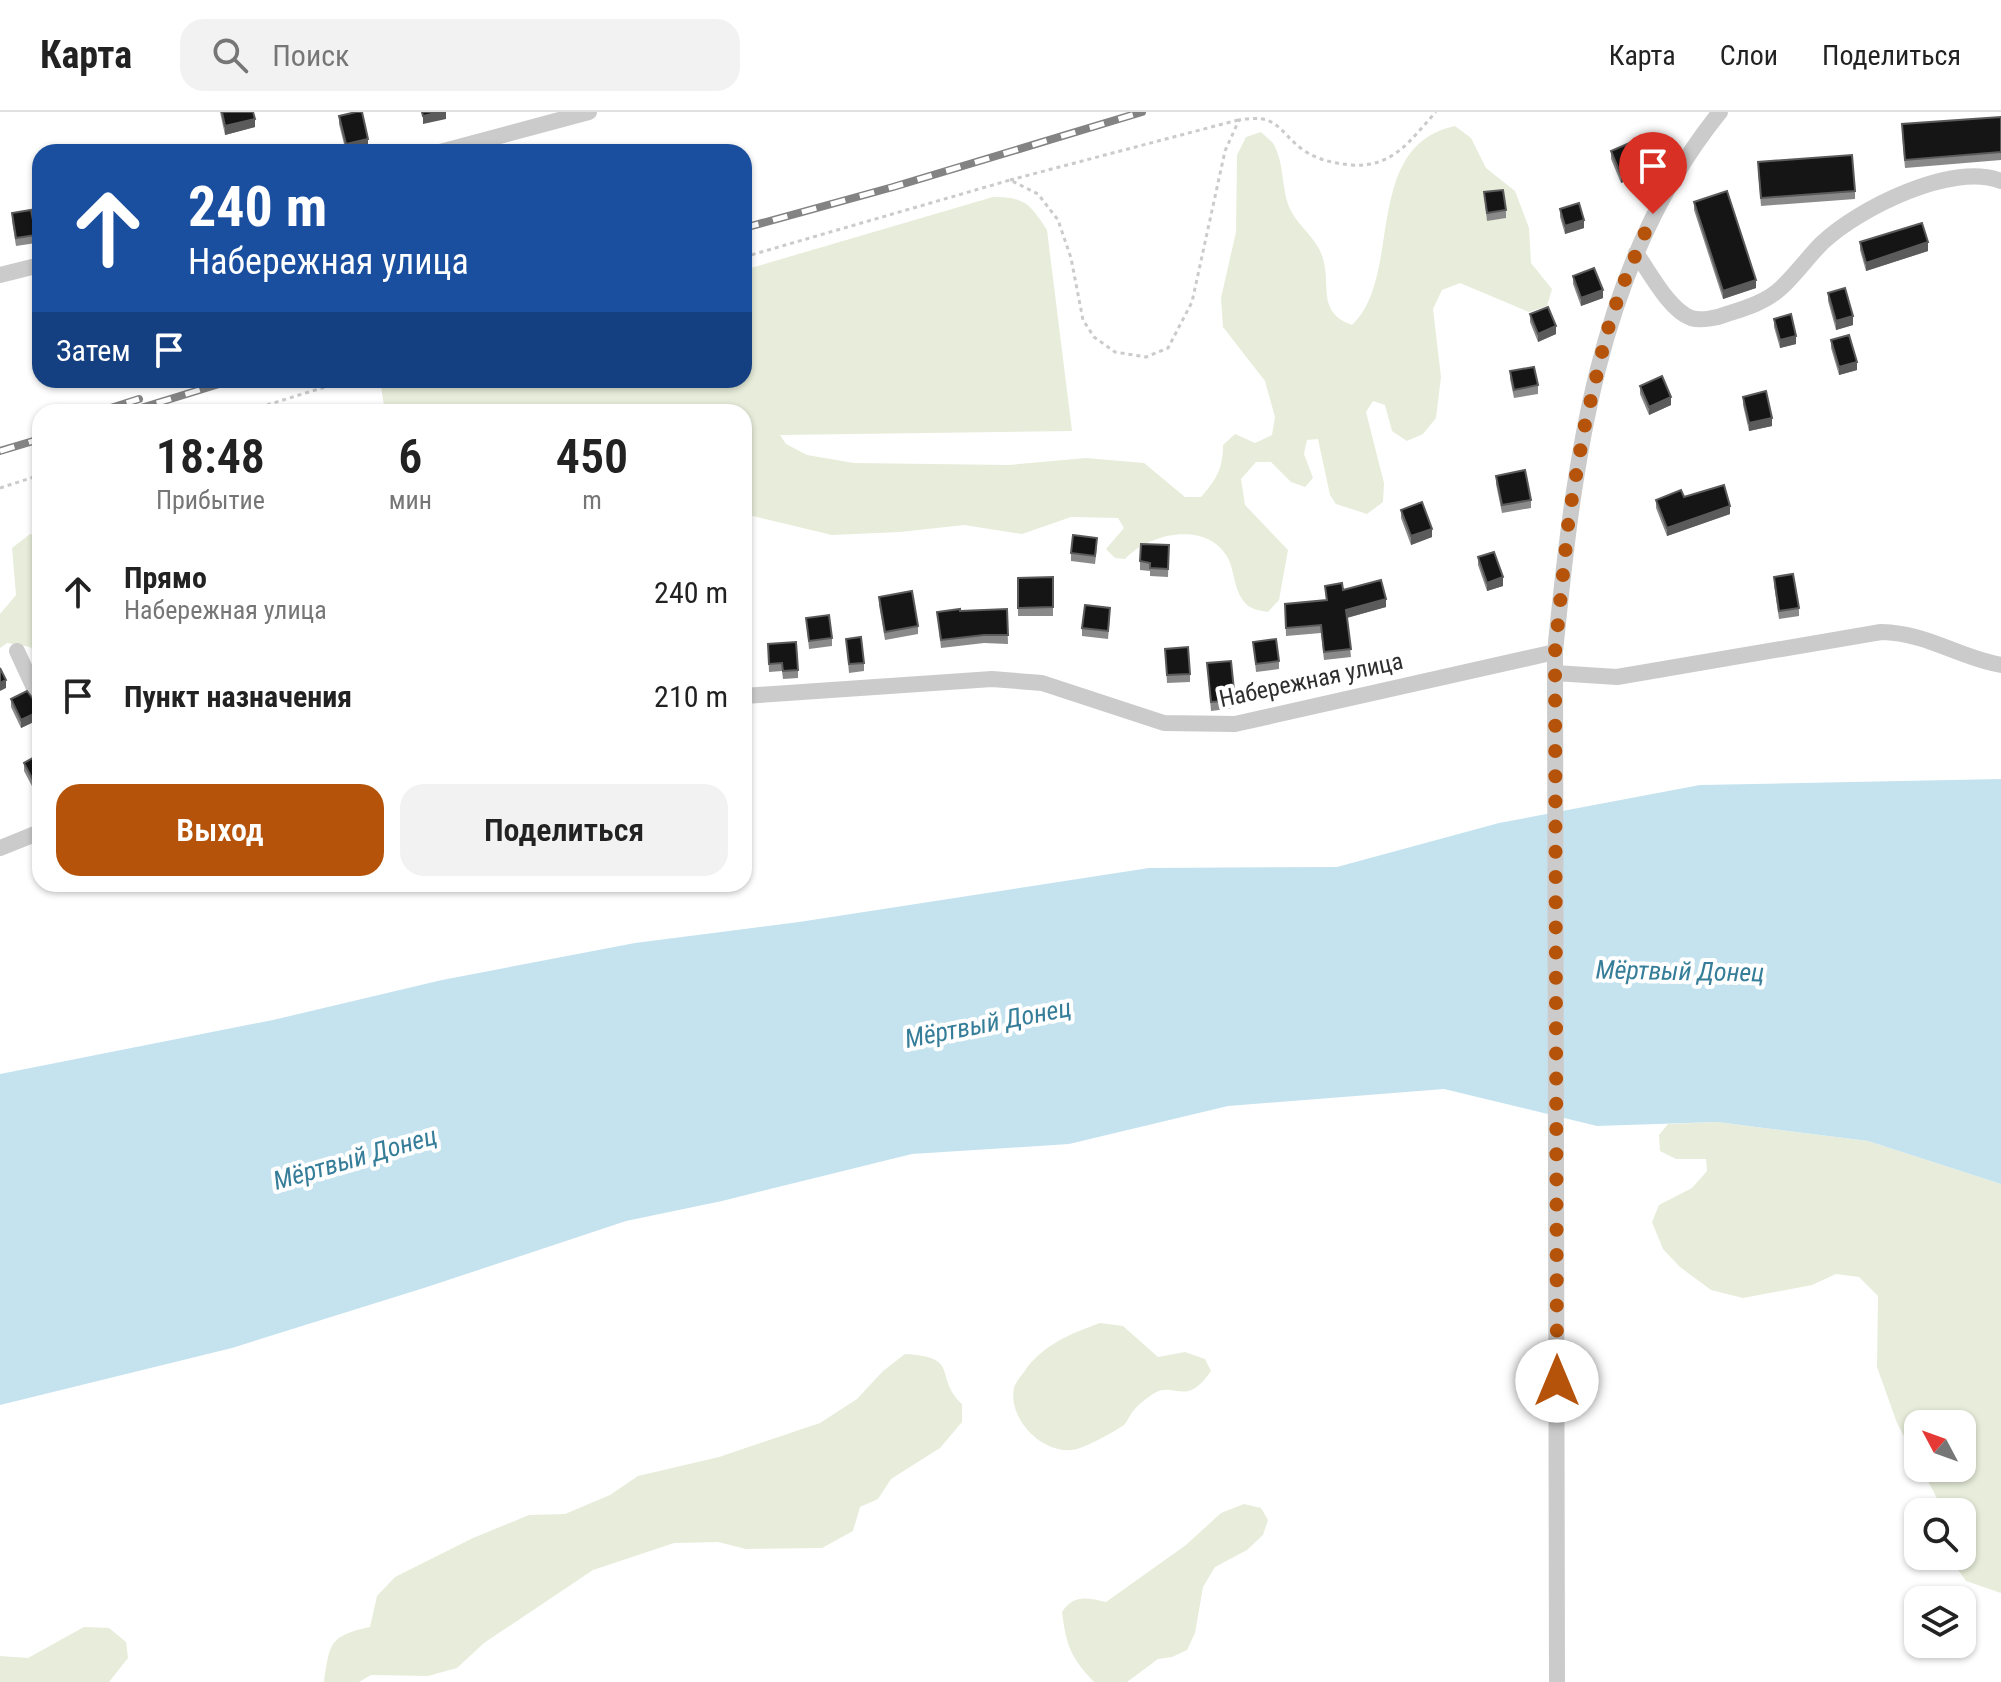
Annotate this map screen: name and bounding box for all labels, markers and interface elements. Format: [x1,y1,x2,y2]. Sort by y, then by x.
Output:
search box [180,19,740,91]
text: Карта [40,33,132,77]
icon: search [208,33,252,77]
text: Поиск [272,38,349,73]
text: Карта [1609,39,1676,72]
text: Слои [1720,39,1778,72]
text: Поделиться [1822,39,1961,72]
pin [1619,132,1687,214]
icon: arrive [1631,144,1675,188]
text: 240 m [188,174,327,240]
icon: ahead [56,176,160,280]
text: Набережная улица [188,241,469,283]
icon: arrive [147,328,191,372]
text: Затем [56,333,131,368]
text: 18:48 [156,428,265,485]
text: 6 [398,428,422,485]
text: 450 [556,428,628,485]
text: Прибытие [156,485,265,515]
text: мин [389,485,432,515]
text: m [582,485,602,515]
text: Прямо [124,560,207,595]
icon: ahead [56,570,100,614]
text: 240 m [654,575,728,610]
text: Набережная улица [124,595,327,625]
street label: Набережная улица [1217,647,1405,713]
icon: arrive [56,674,100,718]
text: Пункт назначения [124,679,352,714]
text: 210 m [654,679,728,714]
button: Выход [56,784,384,876]
button: Поделиться [400,784,728,876]
water label: Мёртвый Донец [1595,955,1765,987]
water label: Мёртвый Донец [902,992,1074,1054]
water label: Мёртвый Донец [270,1120,440,1196]
position arrow [1515,1339,1599,1423]
north arrow [1904,1410,1976,1482]
map controls [1904,1410,1976,1658]
button: search [1904,1498,1976,1570]
button: layers [1904,1586,1976,1658]

